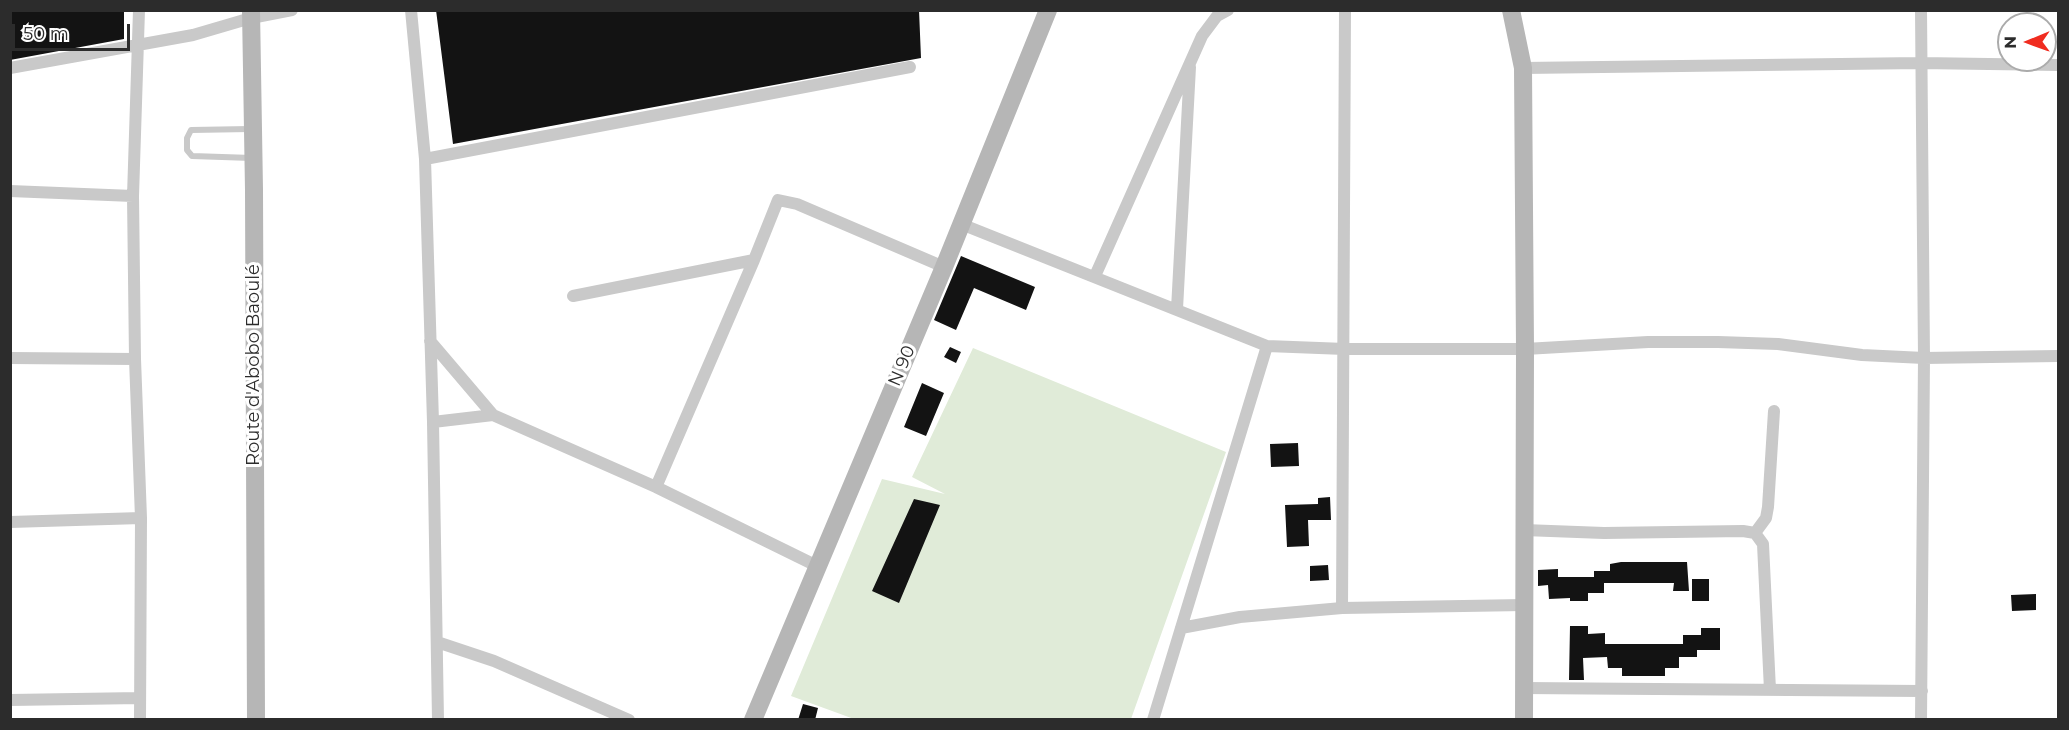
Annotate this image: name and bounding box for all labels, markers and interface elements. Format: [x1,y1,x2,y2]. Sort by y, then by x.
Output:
scale bar [15,12,134,50]
north arrow [1997,12,2057,72]
text: 50 m [23,23,69,45]
text: N [2001,36,2020,49]
street label: Route d'Abobo Baoulé [243,264,265,466]
street label: N 90 [884,342,920,390]

